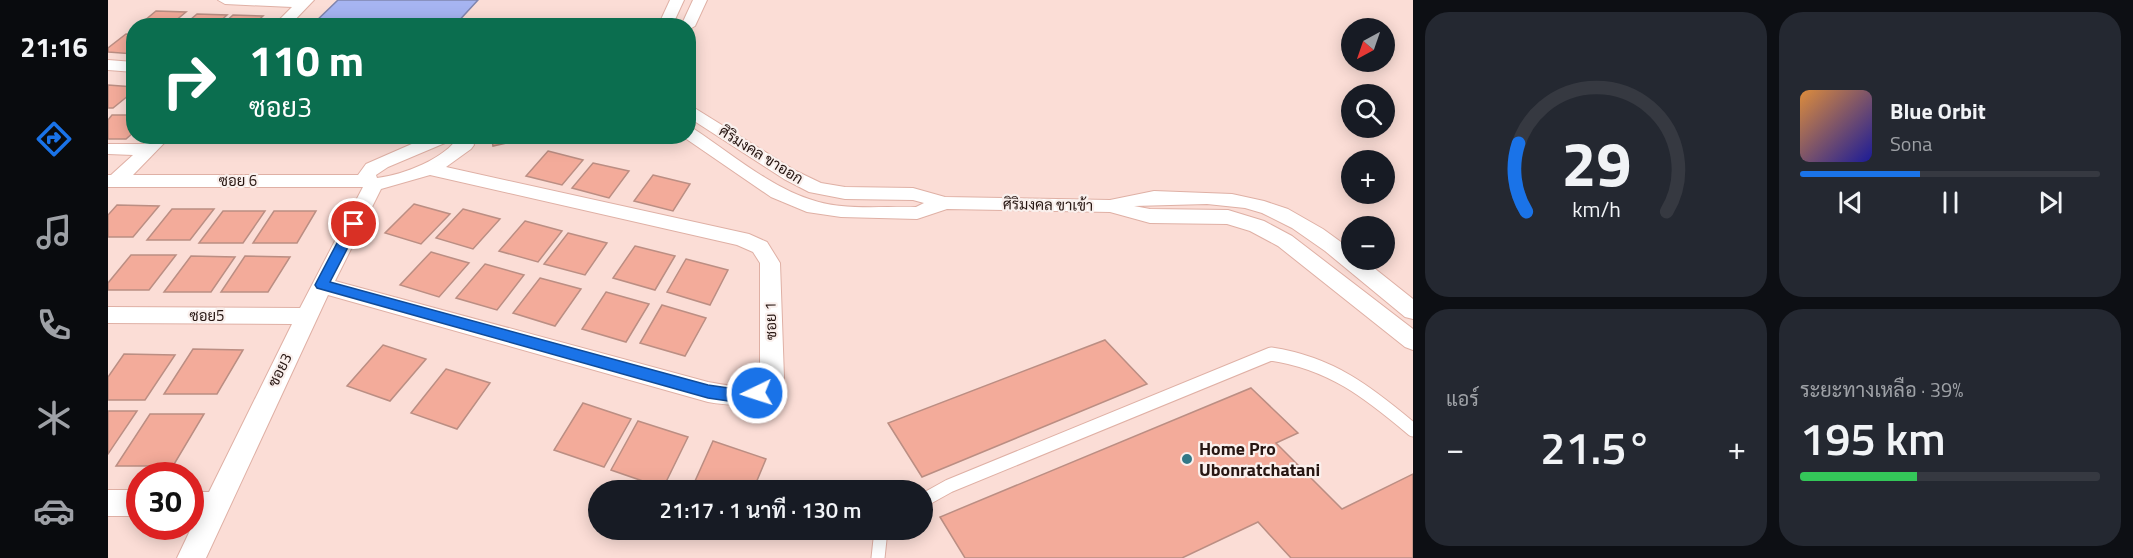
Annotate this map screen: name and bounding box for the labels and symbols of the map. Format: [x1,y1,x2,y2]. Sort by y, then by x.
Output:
north arrow [1341,18,1395,72]
street label: ศิริมงคล ขาออก [715,119,808,190]
street label: ซอย 6 [219,169,257,192]
street label: ศิริมงคล ขาเข้า [1003,192,1093,217]
pin [328,198,379,249]
street label: ซอย 1 [759,302,782,340]
street label: ซอย5 [189,304,225,327]
street label: ซอย3 [262,349,298,391]
position arrow [725,361,789,425]
place label: Home Pro Ubonratchatani [1199,435,1320,483]
marker: Home Pro Ubonratchatani [1180,452,1194,466]
speed limit sign: 30 [126,462,204,540]

